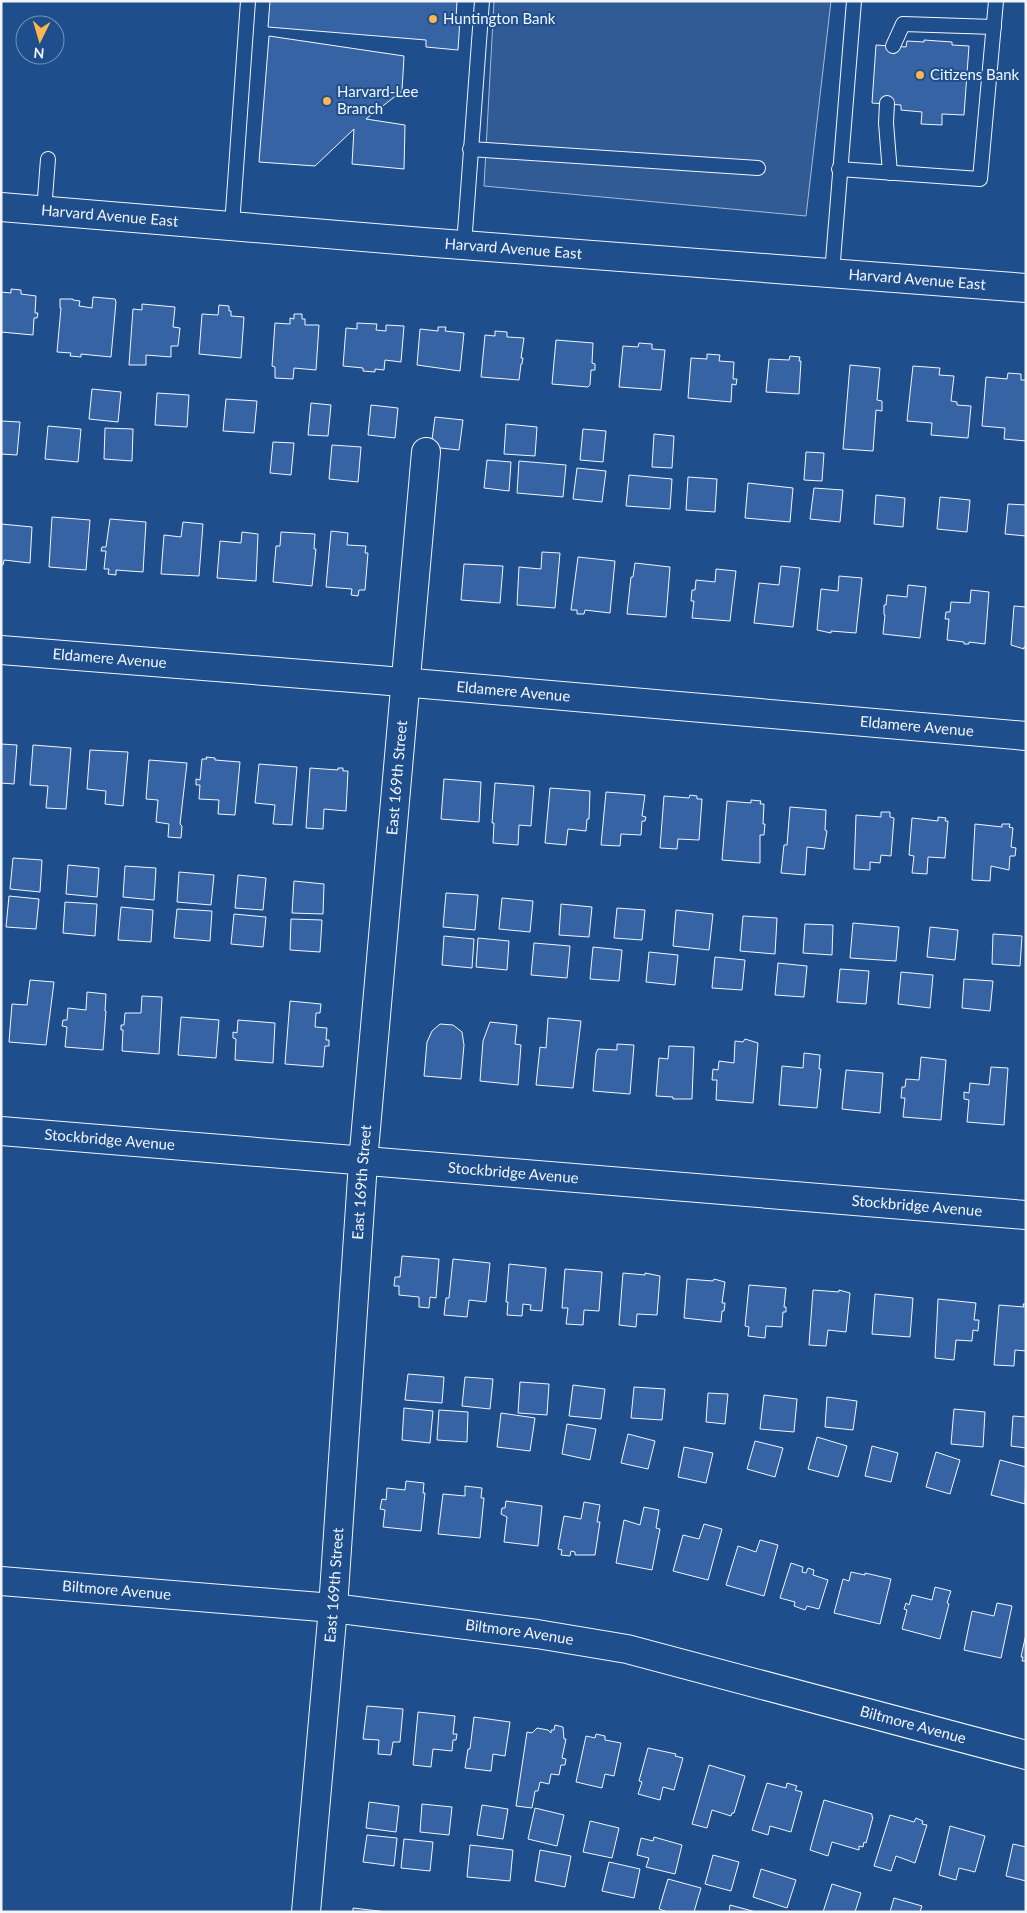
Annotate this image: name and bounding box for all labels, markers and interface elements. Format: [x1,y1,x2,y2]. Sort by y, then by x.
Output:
place label: Huntington Bank [443,9,556,27]
marker: Huntington Bank [427,13,439,25]
north arrow [15,15,65,65]
text: N [33,45,45,62]
place label: Citizens Bank [930,65,1020,83]
marker: Citizens Bank [914,69,926,81]
place label: Harvard-Lee Branch [337,82,418,117]
marker: Harvard-Lee Branch [321,95,333,107]
street label: Harvard Avenue East [40,200,180,230]
street label: Harvard Avenue East [444,234,583,262]
street label: Harvard Avenue East [848,264,987,293]
street label: Eldamere Avenue [52,644,168,671]
street label: Eldamere Avenue [456,677,571,705]
street label: Eldamere Avenue [859,712,975,739]
street label: East 169th Street [382,719,410,836]
street label: East 169th Street [348,1123,374,1240]
street label: Stockbridge Avenue [44,1125,176,1153]
street label: Stockbridge Avenue [447,1158,579,1186]
street label: Stockbridge Avenue [851,1191,983,1219]
street label: East 169th Street [320,1527,346,1643]
street label: Biltmore Avenue [62,1576,172,1603]
street label: Biltmore Avenue [464,1615,575,1648]
street label: Biltmore Avenue [858,1701,968,1747]

